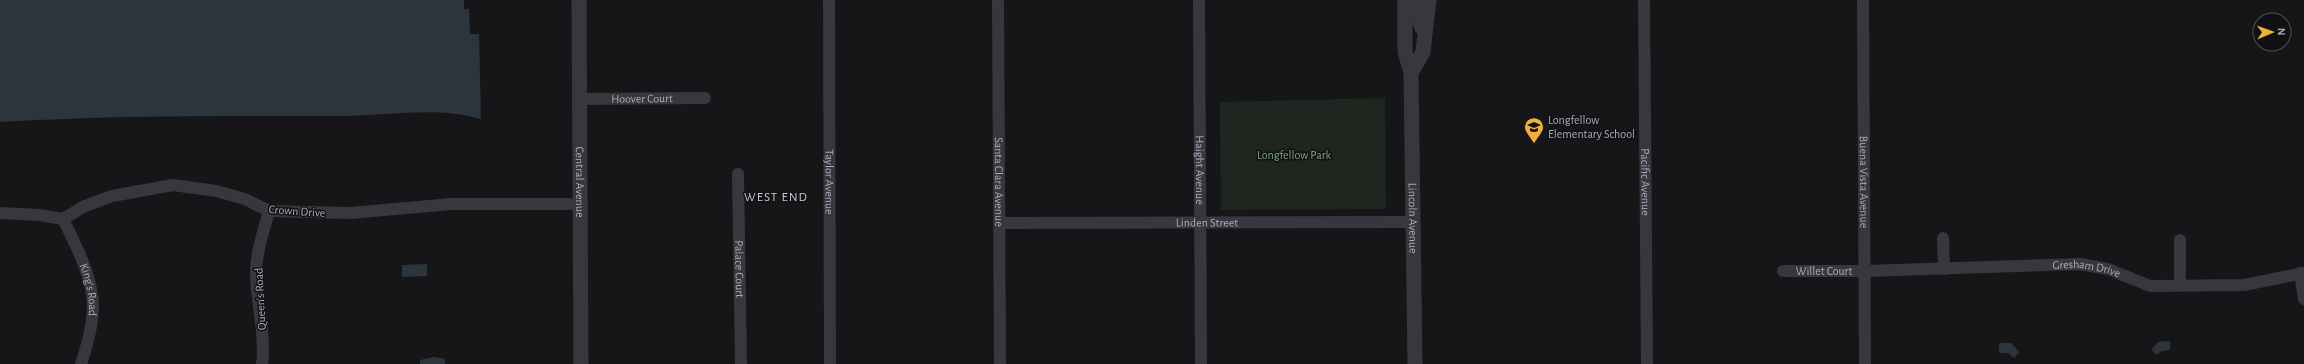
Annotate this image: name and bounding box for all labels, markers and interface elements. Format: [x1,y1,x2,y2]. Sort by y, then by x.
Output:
north arrow [2252,12,2292,52]
text: N [2276,28,2287,36]
street label: Hoover Court [611,92,673,105]
place label: Longfellow Elementary School [1548,114,1635,141]
school or university icon: Longfellow Elementary School [1523,116,1545,144]
street label: Haight Avenue [1194,135,1206,205]
street label: Buena Vista Avenue [1858,136,1870,228]
street label: Santa Clara Avenue [993,137,1005,227]
street label: Central Avenue [574,147,586,217]
street label: Pacific Avenue [1639,148,1652,216]
street label: Taylor Avenue [822,149,836,215]
park label: Longfellow Park [1257,149,1332,161]
street label: Lincoln Avenue [1407,183,1419,254]
district label: WEST END [744,191,808,204]
street label: Crown Drive [268,203,326,219]
street label: Linden Street [1176,216,1238,229]
street label: Palace Court [733,240,746,298]
street label: Gresham Drive [2052,258,2122,279]
street label: King's Road [78,262,99,316]
street label: Willet Court [1796,265,1852,277]
street label: Queen's Road [252,267,269,331]

